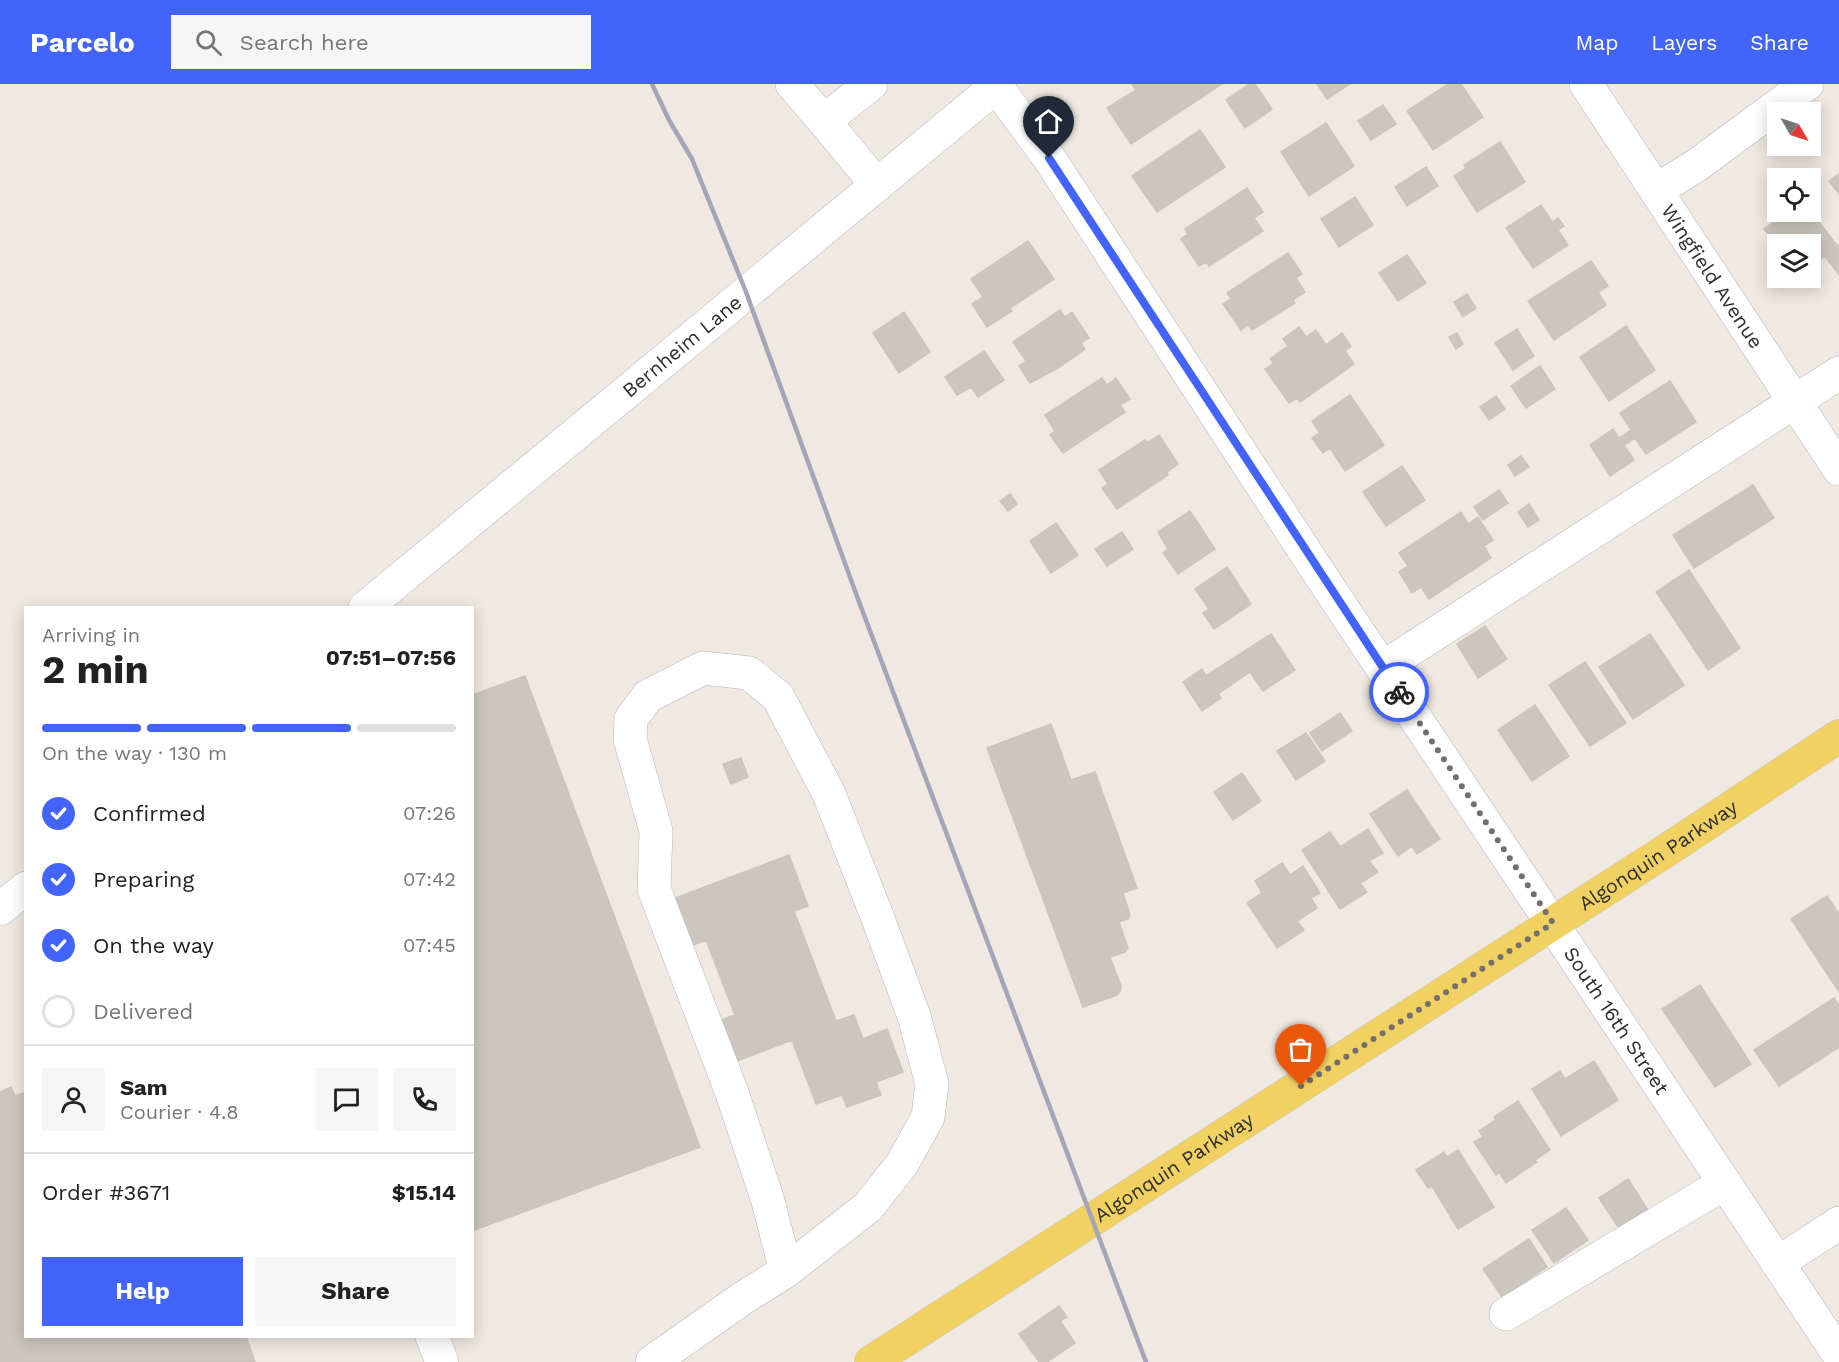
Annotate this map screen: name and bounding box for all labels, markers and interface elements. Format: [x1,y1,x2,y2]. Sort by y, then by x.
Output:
search box [171,15,591,69]
text: Parcelo [30,26,135,59]
icon: search [192,26,225,59]
text: Search here [240,30,369,55]
text: Map [1575,30,1618,55]
text: Layers [1651,30,1717,55]
text: Share [1750,30,1809,55]
pin [1023,96,1074,158]
north arrow [1767,102,1821,156]
map controls [1767,102,1821,288]
icon: home [1032,105,1065,138]
button: locate [1767,168,1821,222]
street label: Wingfield Avenue [1656,200,1768,353]
button: layers [1767,234,1821,288]
street label: Bernheim Lane [617,290,746,402]
text: Arriving in [42,623,140,647]
text: 07:51–07:56 [326,645,456,670]
text: 2 min [42,647,149,692]
courier [1369,662,1429,722]
icon: bike [1383,676,1416,709]
text: On the way · 130 m [42,741,227,765]
street label: Algonquin Parkway [1574,794,1742,916]
icon: check [42,797,75,830]
text: Confirmed [93,801,206,826]
text: 07:26 [403,801,456,825]
icon: check [42,863,75,896]
text: Preparing [93,867,194,892]
text: 07:42 [403,867,456,891]
icon: check [42,929,75,962]
text: On the way [93,933,214,958]
text: 07:45 [403,933,456,957]
street label: South 16th Street [1559,942,1675,1099]
text: Delivered [93,999,193,1024]
pin [1275,1024,1326,1086]
icon: bag [1284,1033,1317,1066]
button: person [42,1068,105,1131]
button: chat [315,1068,378,1131]
button: phone [393,1068,456,1131]
text: Sam [120,1075,168,1100]
text: Courier · 4.8 [120,1100,239,1124]
street label: Algonquin Parkway [1090,1107,1258,1227]
text: Order #3671 [42,1180,170,1205]
text: $15.14 [392,1180,456,1205]
button: Help [42,1257,243,1326]
button: Share [255,1257,456,1326]

